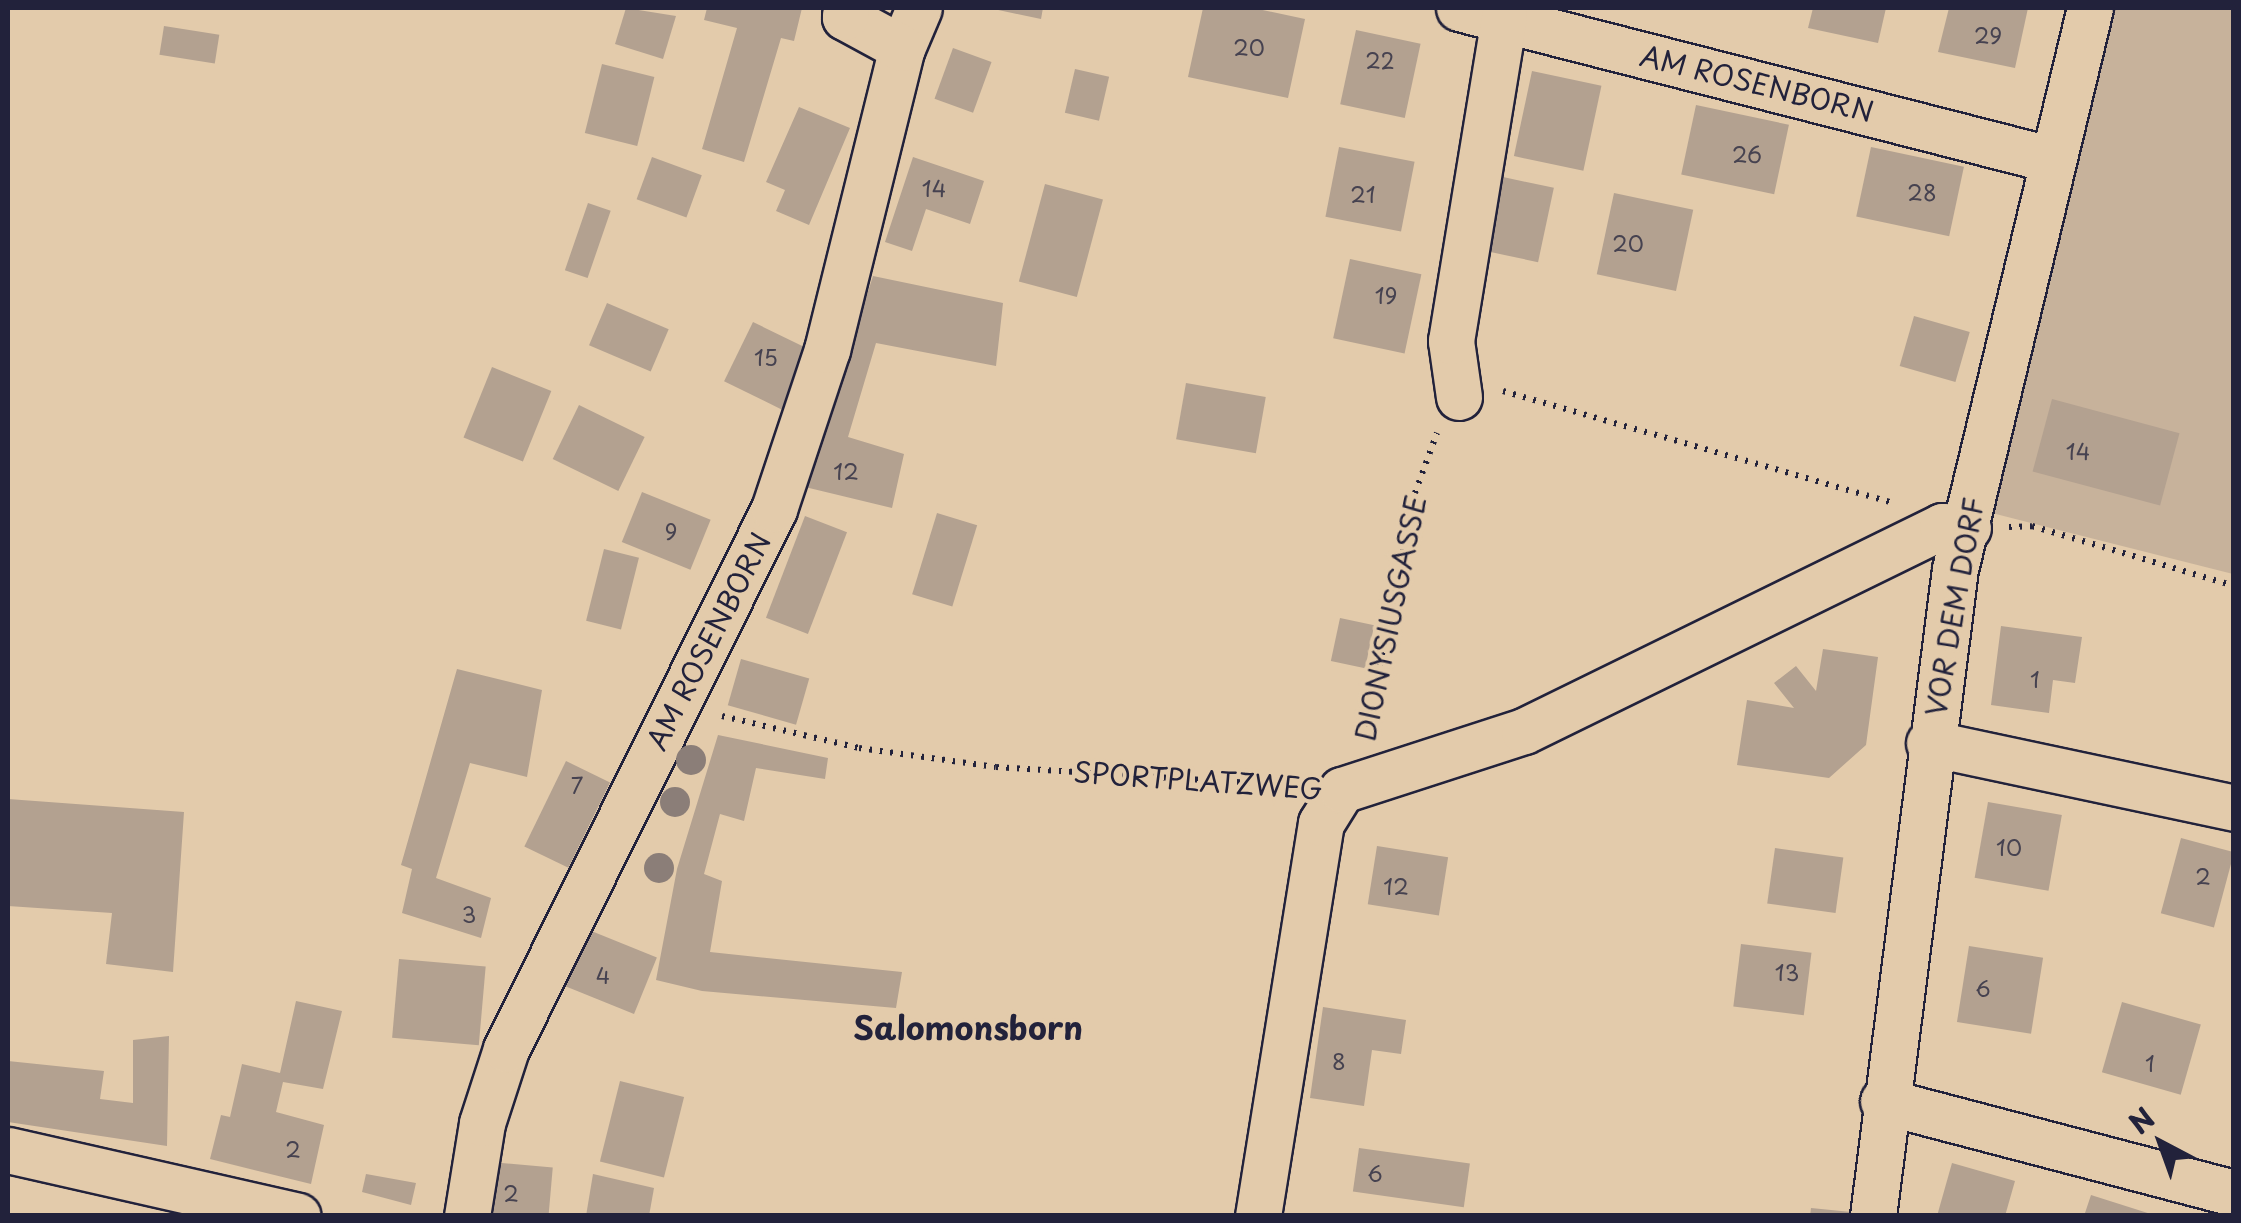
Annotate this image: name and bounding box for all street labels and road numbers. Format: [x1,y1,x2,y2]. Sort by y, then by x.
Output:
street label: AM ROSENBORN [1637,38,1877,128]
street label: DIONYSIUSGASSE [1348,492,1432,744]
street label: VOR DEM DORF [1918,494,1990,720]
street label: AM ROSENBORN [639,527,777,755]
street label: SPORTPLATZWEG [1072,755,1324,805]

